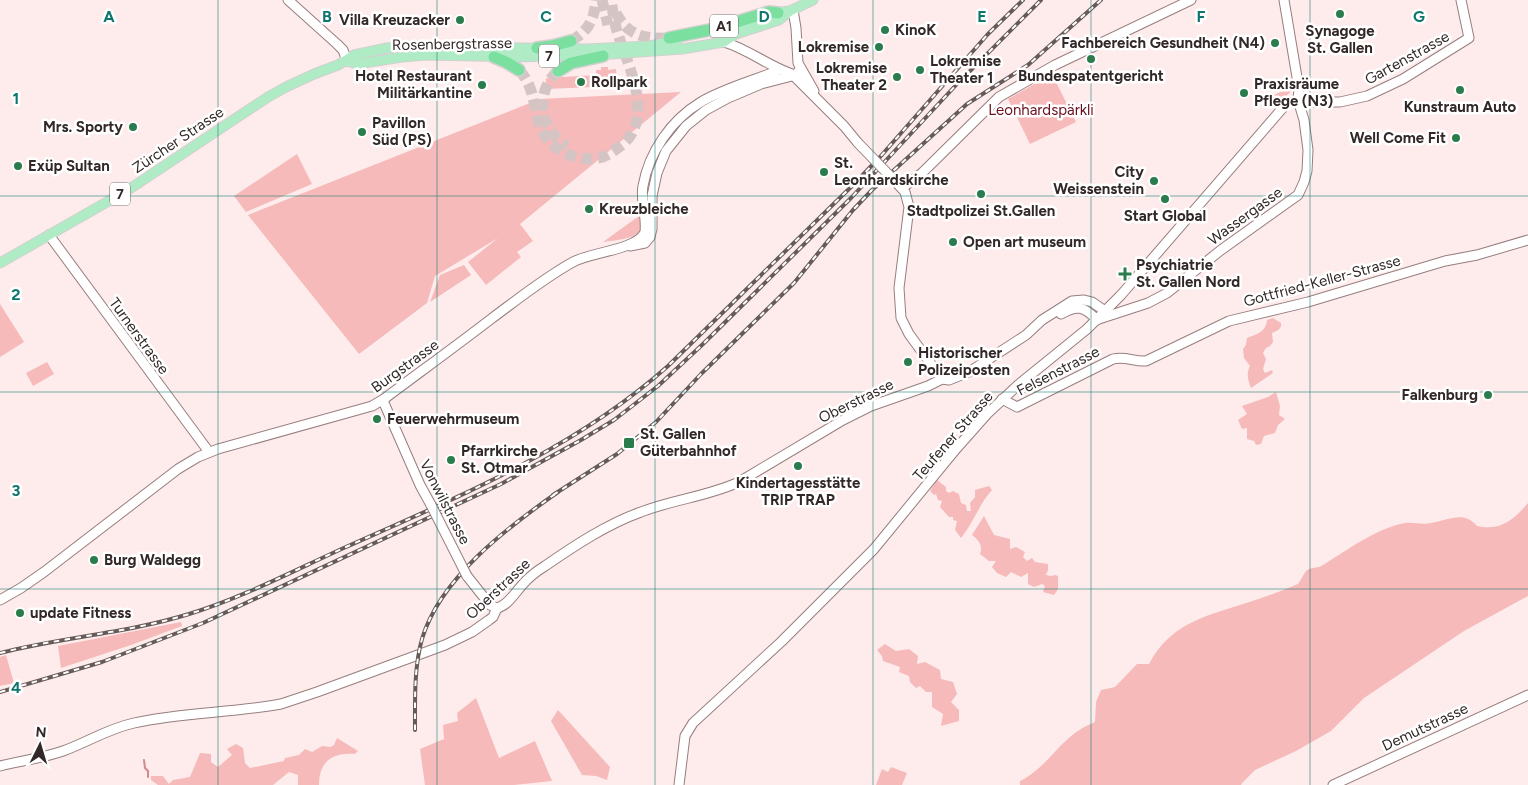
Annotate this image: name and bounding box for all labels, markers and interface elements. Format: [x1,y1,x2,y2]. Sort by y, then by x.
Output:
text: A [103,7,115,26]
text: B [322,7,332,26]
text: C [540,7,552,26]
text: D [758,7,770,26]
text: E [977,7,987,26]
text: F [1197,7,1206,26]
text: G [1413,7,1425,26]
marker: Synagoge St. Gallen [1334,8,1346,20]
place label: Villa Kreuzacker [339,11,450,29]
marker: Villa Kreuzacker [454,14,466,26]
road number: A1 [710,15,738,38]
place label: KinoK [895,21,936,39]
place label: Synagoge St. Gallen [1305,22,1375,57]
marker: KinoK [879,24,891,36]
street label: Gartenstrasse [1362,27,1452,89]
street label: Rosenbergstrasse [392,34,512,54]
place label: Fachbereich Gesundheit (N4) [1061,34,1265,52]
marker: Fachbereich Gesundheit (N4) [1269,37,1281,49]
place label: Lokremise [798,38,870,56]
marker: Lokremise [873,41,885,53]
road number: 7 [539,44,559,68]
place label: Lokremise Theater 1 [930,52,1002,87]
marker: Bundespatentgericht [1085,53,1097,65]
place label: Lokremise Theater 2 [816,59,888,94]
marker: Lokremise Theater 1 [914,64,926,76]
place label: Hotel Restaurant Militärkantine [355,67,473,102]
place label: Bundespatentgericht [1018,67,1164,85]
marker: Lokremise Theater 2 [891,71,903,83]
place label: Rollpark [591,73,648,91]
place label: Praxisräume Pflege (N3) [1254,75,1340,110]
marker: Rollpark [575,76,587,88]
marker: Hotel Restaurant Militärkantine [476,79,488,91]
marker: Kunstraum Auto [1454,84,1466,96]
marker: Praxisräume Pflege (N3) [1238,87,1250,99]
text: 1 [13,89,19,108]
place label: Kunstraum Auto [1404,98,1517,116]
park label: Leonhardspärkli [988,101,1094,119]
street label: Zürcher Strasse [129,103,227,177]
place label: Pavillon Süd (PS) [372,114,432,149]
place label: Mrs. Sporty [43,118,123,136]
marker: Mrs. Sporty [127,121,139,133]
marker: Pavillon Süd (PS) [356,126,368,138]
place label: Well Come Fit [1350,129,1446,147]
marker: Well Come Fit [1450,132,1462,144]
place label: St. Leonhardskirche [834,154,949,189]
place label: Exüp Sultan [28,157,110,175]
marker: Exüp Sultan [12,160,24,172]
place label: City Weissenstein [1053,163,1144,198]
marker: St. Leonhardskirche [818,166,830,178]
marker: City Weissenstein [1148,175,1160,187]
road number: 7 [110,182,130,205]
street label: Wassergasse [1204,183,1286,249]
marker: Stadtpolizei St.Gallen [975,188,987,200]
marker: Start Global [1159,193,1171,205]
place label: Kreuzbleiche [599,200,689,218]
place label: Stadtpolizei St.Gallen [907,202,1055,220]
marker: Kreuzbleiche [583,203,595,215]
place label: Start Global [1124,207,1206,225]
place label: Open art museum [963,233,1086,251]
marker: Open art museum [947,236,959,248]
street label: Gottfried-Keller-Strasse [1241,251,1403,311]
place label: Psychiatrie St. Gallen Nord [1136,256,1240,291]
marker: Psychiatrie St. Gallen Nord [1118,267,1132,281]
text: 2 [11,285,21,304]
street label: Turnerstrasse [105,294,173,378]
street label: Burgstrasse [368,336,442,396]
street label: Felsenstrasse [1014,342,1102,400]
place label: Historischer Polizeiposten [918,344,1010,379]
marker: Historischer Polizeiposten [902,356,914,368]
street label: Oberstrasse [816,375,896,427]
place label: Falkenburg [1401,386,1478,404]
street label: Teufener Strasse [909,388,997,484]
marker: Falkenburg [1482,389,1494,401]
place label: Feuerwehrmuseum [387,410,519,428]
marker: Feuerwehrmuseum [371,413,383,425]
place label: St. Gallen Güterbahnhof [640,425,737,460]
marker: St. Gallen Güterbahnhof [622,436,636,450]
place label: Pfarrkirche St. Otmar [461,442,539,477]
marker: Pfarrkirche St. Otmar [445,454,457,466]
street label: Vonwilstrasse [416,457,474,547]
marker: Kindertagesstätte TRIP TRAP [792,460,804,472]
place label: Kindertagesstätte TRIP TRAP [736,474,861,509]
text: 3 [12,481,21,500]
place label: Burg Waldegg [104,551,201,569]
marker: Burg Waldegg [88,554,100,566]
street label: Oberstrasse [462,555,534,623]
place label: update Fitness [30,604,131,622]
marker: update Fitness [14,607,26,619]
text: 4 [11,678,21,697]
street label: Demutstrasse [1379,699,1471,755]
north arrow [15,720,65,770]
text: N [35,724,47,741]

